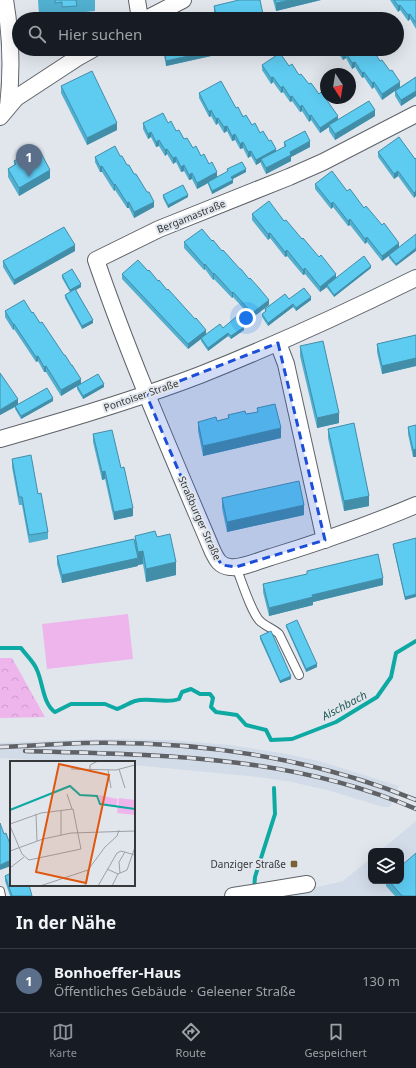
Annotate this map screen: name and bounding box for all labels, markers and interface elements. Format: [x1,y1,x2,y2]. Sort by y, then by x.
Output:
search box [12,12,404,56]
icon: search [26,23,48,45]
text: Hier suchen [58,24,142,44]
north arrow [320,68,356,104]
pin: 1 [16,144,42,177]
street label: Bergamastraße [155,196,228,236]
your location [236,308,256,328]
street label: Pontoiser Straße [102,376,181,414]
street label: Straßburger Straße [175,474,225,562]
water label: Aischbach [318,687,369,724]
inset map [10,761,135,886]
map controls [368,848,404,884]
button: layers [368,848,404,884]
place label: Danziger Straße [211,857,286,871]
marker: Danziger Straße [289,859,299,869]
text: In der Nähe [16,911,116,934]
text: Bonhoeffer-Haus [54,962,181,982]
text: 1 [25,972,33,990]
text: 130 m [362,972,400,990]
text: Öffentliches Gebäude · Geleener Straße [54,982,295,1000]
tab: Karte [49,1021,77,1060]
tab: Route [176,1021,206,1060]
tab: Gespeichert [305,1021,367,1060]

